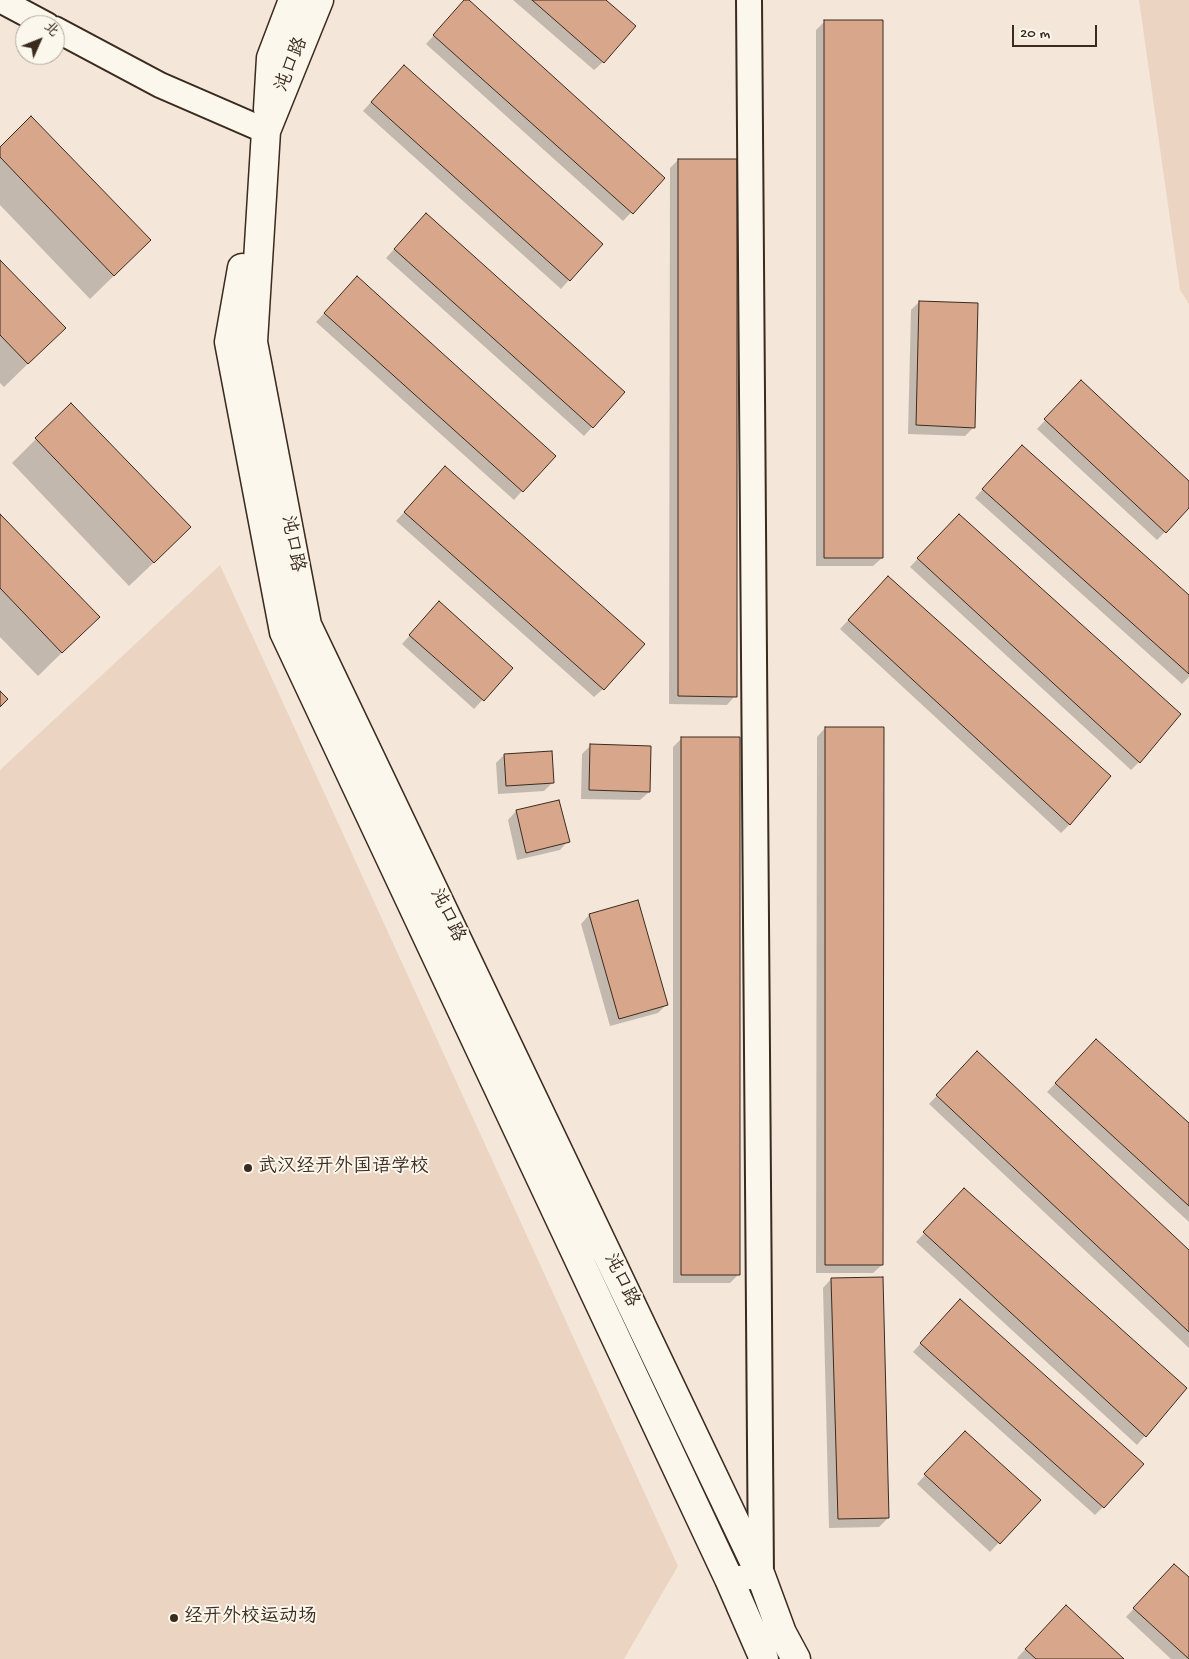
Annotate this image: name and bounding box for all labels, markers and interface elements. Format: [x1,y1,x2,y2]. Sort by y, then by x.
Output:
north arrow [15,15,65,65]
scale bar [1014,15,1099,47]
text: 北 [39,19,61,41]
text: 20 m [1020,25,1050,43]
street label: 沌口路 [272,34,314,96]
street label: 沌口路 [274,514,308,574]
street label: 沌口路 [423,885,469,947]
place label: 武汉经开外国语学校 [258,1157,429,1179]
marker: 武汉经开外国语学校 [242,1162,254,1174]
street label: 沌口路 [597,1250,643,1312]
place label: 经开外校运动场 [184,1607,317,1629]
marker: 经开外校运动场 [168,1612,180,1624]

